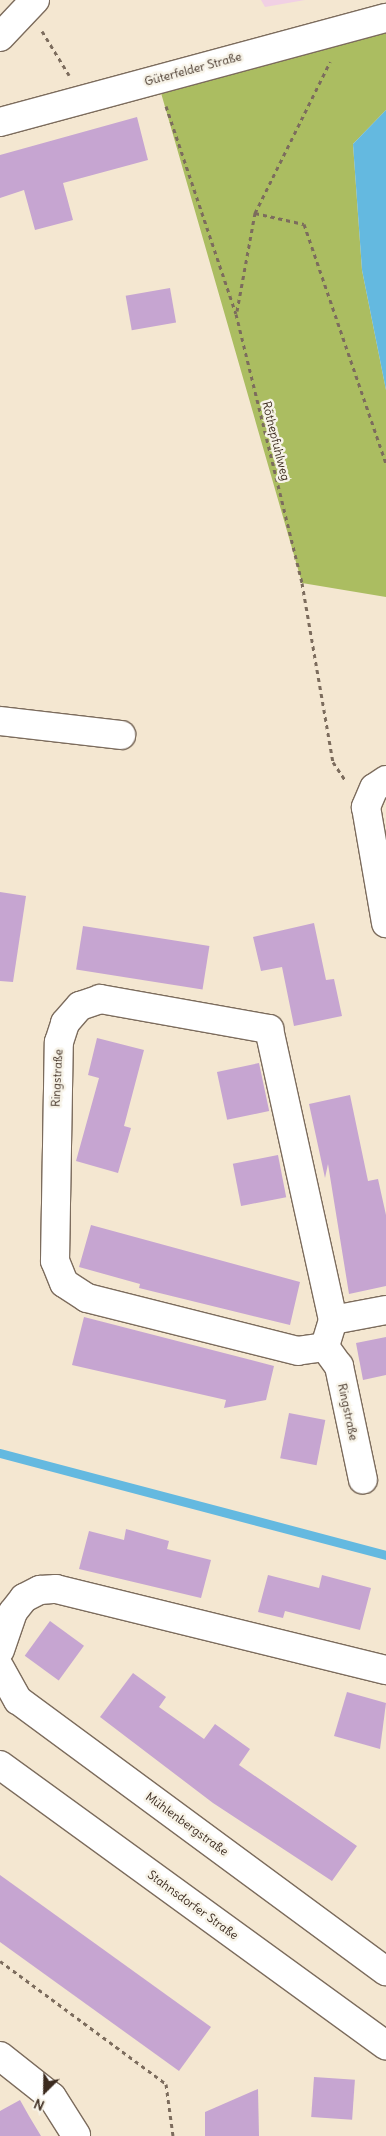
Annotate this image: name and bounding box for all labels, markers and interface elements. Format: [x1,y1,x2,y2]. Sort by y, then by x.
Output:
street label: Güterfelder Straße [143,49,243,89]
street label: Röthepfuhlweg [259,400,293,482]
street label: Ringstraße [48,1049,66,1107]
street label: Ringstraße [335,1382,361,1442]
street label: Mühlenbergstraße [143,1789,231,1859]
street label: Stahnsdorfer Straße [145,1867,241,1943]
north arrow [20,2066,70,2116]
text: N [31,2095,47,2115]

